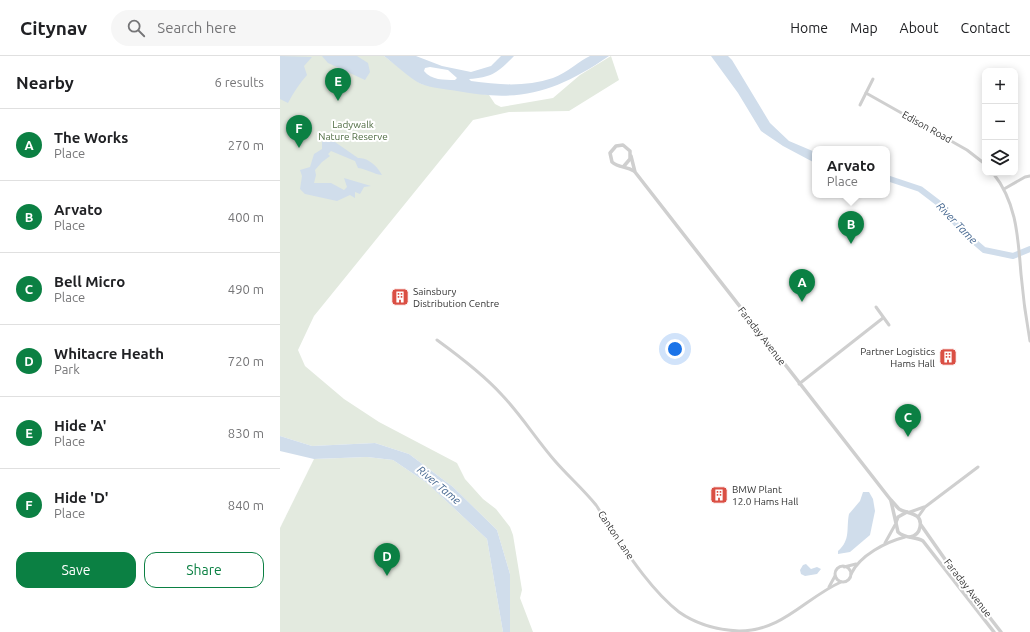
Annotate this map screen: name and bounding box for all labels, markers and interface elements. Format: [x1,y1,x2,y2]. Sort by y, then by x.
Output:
search box [111,10,391,46]
text: Citynav [20,17,87,39]
icon: search [125,17,147,39]
text: Search here [157,19,237,36]
text: Home [790,20,828,36]
text: Map [850,20,878,36]
text: About [900,20,939,36]
text: Contact [961,20,1010,36]
pin: E [325,68,351,101]
map controls [982,68,1018,176]
button: + [982,68,1018,104]
text: Nearby [16,73,74,92]
text: 6 results [214,75,264,89]
button: − [982,104,1018,140]
street label: Edison Road [900,109,954,145]
pin: F [286,115,312,148]
park label: Ladywalk Nature Reserve [318,119,388,142]
text: The Works [54,129,128,146]
text: A [24,138,34,152]
text: 270 m [228,138,264,152]
button: layers [982,140,1018,176]
text: Place [54,146,85,160]
popup [812,146,890,198]
text: Arvato [827,157,875,174]
text: Place [827,174,858,188]
water label: River Tame [934,200,980,247]
text: Arvato [54,201,102,218]
text: B [25,210,33,224]
text: 400 m [228,210,264,224]
pin: B [838,211,864,244]
text: Place [54,218,85,232]
pin: A [789,269,815,302]
text: Bell Micro [54,273,125,290]
text: C [25,282,33,296]
text: 490 m [228,282,264,296]
place label: Sainsbury Distribution Centre [413,286,499,309]
building icon: Sainsbury Distribution Centre [390,287,410,307]
text: Place [54,290,85,304]
street label: Faraday Avenue [736,305,788,367]
your location [665,339,685,359]
text: Whitacre Heath [54,345,164,362]
place label: Partner Logistics Hams Hall [860,346,935,369]
building icon: Partner Logistics Hams Hall [938,347,958,367]
text: D [24,354,34,368]
text: 720 m [228,354,264,368]
text: Park [54,362,80,376]
pin: C [895,404,921,437]
text: Hide 'A' [54,417,107,434]
text: E [25,426,33,440]
text: 830 m [228,426,264,440]
text: Place [54,434,85,448]
water label: River Tame [415,463,463,507]
place label: BMW Plant 12.0 Hams Hall [732,484,799,507]
building icon: BMW Plant 12.0 Hams Hall [709,485,729,505]
text: Hide 'D' [54,489,109,506]
text: F [25,498,33,512]
text: 840 m [228,498,264,512]
text: Place [54,506,85,520]
street label: Canton Lane [596,509,636,561]
pin: D [374,543,400,576]
button: Save [16,552,136,588]
button: Share [144,552,264,588]
street label: Faraday Avenue [942,557,994,619]

